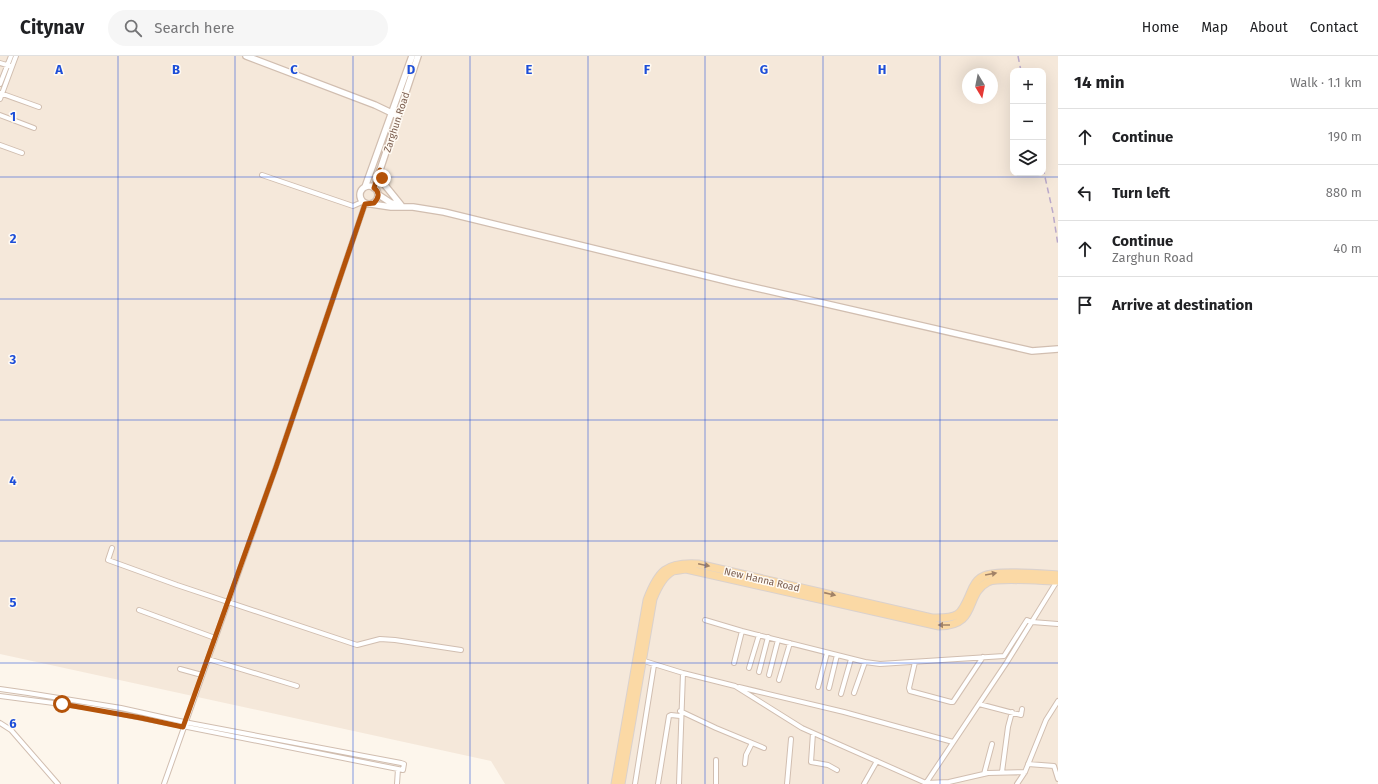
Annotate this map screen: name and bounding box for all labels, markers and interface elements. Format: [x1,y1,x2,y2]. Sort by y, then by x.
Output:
search box [108,10,388,46]
text: Citynav [20,16,84,39]
icon: search [122,17,144,39]
text: Search here [154,19,234,37]
text: Home [1142,19,1179,36]
text: Map [1201,19,1228,36]
text: About [1250,19,1288,36]
text: Contact [1310,19,1358,36]
text: A [54,62,63,77]
text: B [172,62,180,77]
text: C [290,62,298,77]
text: D [407,62,416,77]
text: E [526,62,533,77]
text: F [644,62,651,77]
text: G [760,62,768,77]
text: H [878,62,886,77]
north arrow [962,68,998,104]
map controls [1010,68,1046,176]
button: + [1010,68,1046,104]
text: 14 min [1074,72,1125,93]
text: Walk · 1.1 km [1290,75,1362,90]
street label: Zarghun Road [382,91,412,154]
button: − [1010,104,1046,140]
text: 1 [10,109,16,124]
icon: ahead [1074,126,1096,148]
text: Continue [1112,128,1173,146]
text: 190 m [1328,129,1362,144]
button: layers [1010,140,1046,176]
route end [373,169,391,187]
icon: left [1074,182,1096,204]
text: Turn left [1112,184,1170,202]
text: 880 m [1326,185,1362,200]
text: 2 [10,231,17,246]
text: Continue [1112,232,1173,250]
icon: ahead [1074,238,1096,260]
text: 40 m [1333,241,1362,256]
text: Zarghun Road [1112,250,1193,265]
icon: arrive [1074,294,1096,316]
text: Arrive at destination [1112,296,1253,314]
text: 3 [9,352,17,367]
text: 4 [9,473,17,488]
one-way arrow [698,563,710,569]
street label: New Hanna Road [723,565,801,595]
one-way arrow [985,571,997,577]
one-way arrow [824,592,837,598]
text: 5 [10,595,17,610]
one-way arrow [937,622,950,628]
route start [53,695,71,713]
text: 6 [9,716,17,731]

